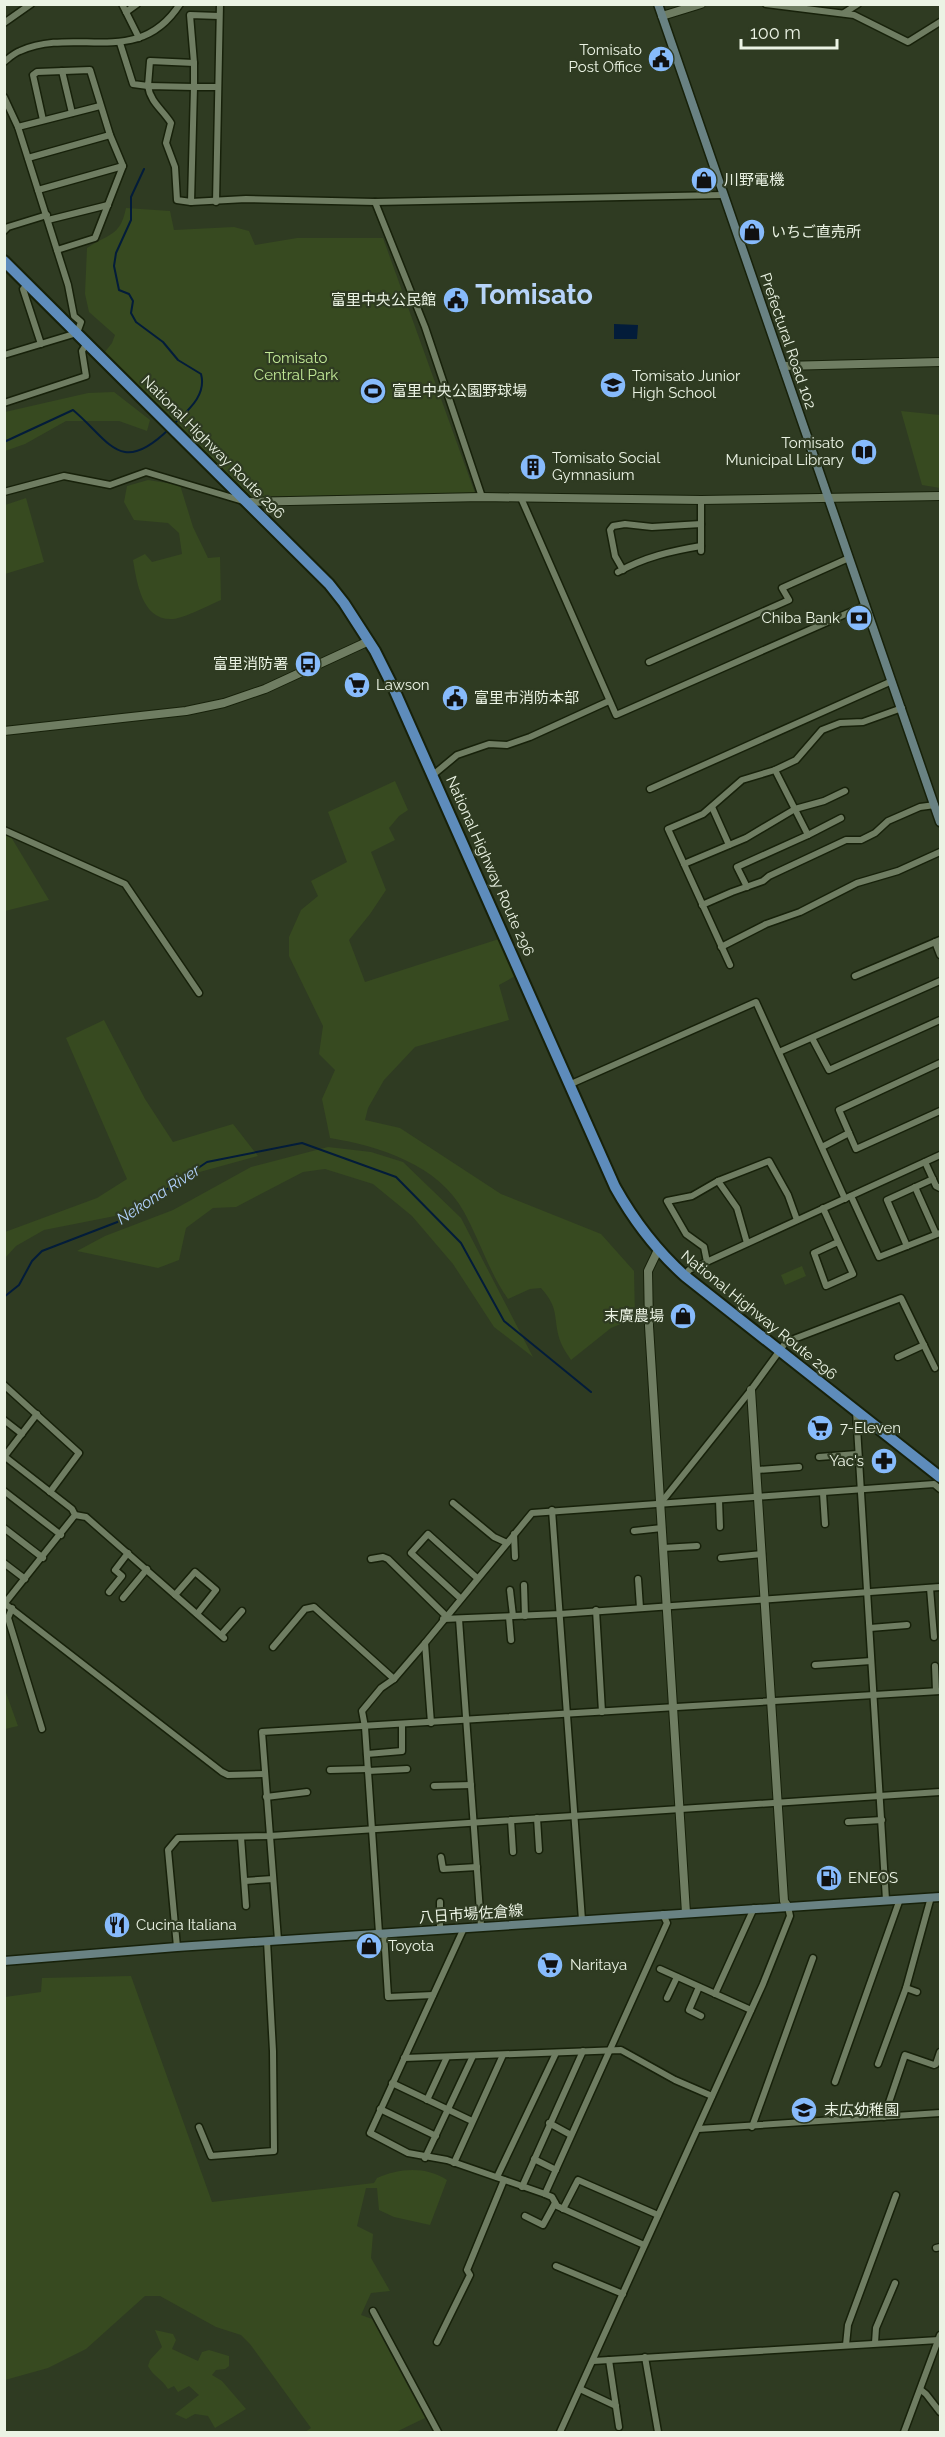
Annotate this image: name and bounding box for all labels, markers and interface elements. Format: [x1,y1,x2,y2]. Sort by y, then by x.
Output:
scale bar [741,12,837,50]
text: 100 m [750,22,801,43]
place label: Tomisato Post Office [569,41,642,76]
public building icon: Tomisato Post Office [646,44,676,74]
shop icon: 川野電機 [689,165,719,195]
place label: 川野電機 [724,171,784,189]
shop icon: いちご直売所 [737,217,767,247]
place label: いちご直売所 [771,223,861,241]
street label: Prefectural Road 102 [756,271,820,412]
district label: Tomisato [475,279,593,310]
public building icon: 富里中央公民館 [441,285,471,315]
place label: 富里中央公民館 [331,291,436,309]
park label: Tomisato Central Park [254,349,338,384]
place label: Tomisato Junior High School [632,367,741,402]
school or university icon: Tomisato Junior High School [598,370,628,400]
street label: National Highway Route 296 [138,372,288,522]
sports icon: 富里中央公園野球場 [358,376,388,406]
place label: 富里中央公園野球場 [392,382,527,400]
place label: Tomisato Municipal Library [725,434,844,469]
library icon: Tomisato Municipal Library [849,437,879,467]
place label: Tomisato Social Gymnasium [552,449,661,484]
building icon: Tomisato Social Gymnasium [518,452,548,482]
bank icon: Chiba Bank [844,603,874,633]
place label: Chiba Bank [762,609,840,627]
bus stop icon: 富里消防署 [293,649,323,679]
place label: 富里消防署 [213,655,288,673]
supermarket icon: Lawson [342,670,372,700]
place label: Lawson [376,676,430,694]
public building icon: 富里市消防本部 [440,683,470,713]
place label: 富里市消防本部 [474,689,579,707]
street label: National Highway Route 296 [442,773,538,959]
water label: Nekona River [113,1160,204,1228]
street label: National Highway Route 296 [677,1247,841,1383]
shop icon: 末廣農場 [668,1301,698,1331]
place label: 末廣農場 [604,1307,664,1325]
supermarket icon: 7-Eleven [805,1413,835,1443]
place label: 7-Eleven [840,1419,901,1437]
pharmacy icon: Yac's [869,1446,899,1476]
place label: Yac's [829,1452,864,1470]
fuel station icon: ENEOS [814,1863,844,1893]
place label: ENEOS [848,1869,898,1887]
street label: 八日市場佐倉線 [418,1901,524,1927]
restaurant icon: Cucina Italiana [102,1910,132,1940]
place label: Cucina Italiana [136,1916,237,1934]
shop icon: Toyota [354,1931,384,1961]
place label: Toyota [388,1937,434,1955]
supermarket icon: Naritaya [535,1950,565,1980]
place label: Naritaya [570,1956,627,1974]
school or university icon: 末広幼稚園 [789,2095,819,2125]
place label: 末広幼稚園 [824,2101,899,2119]

